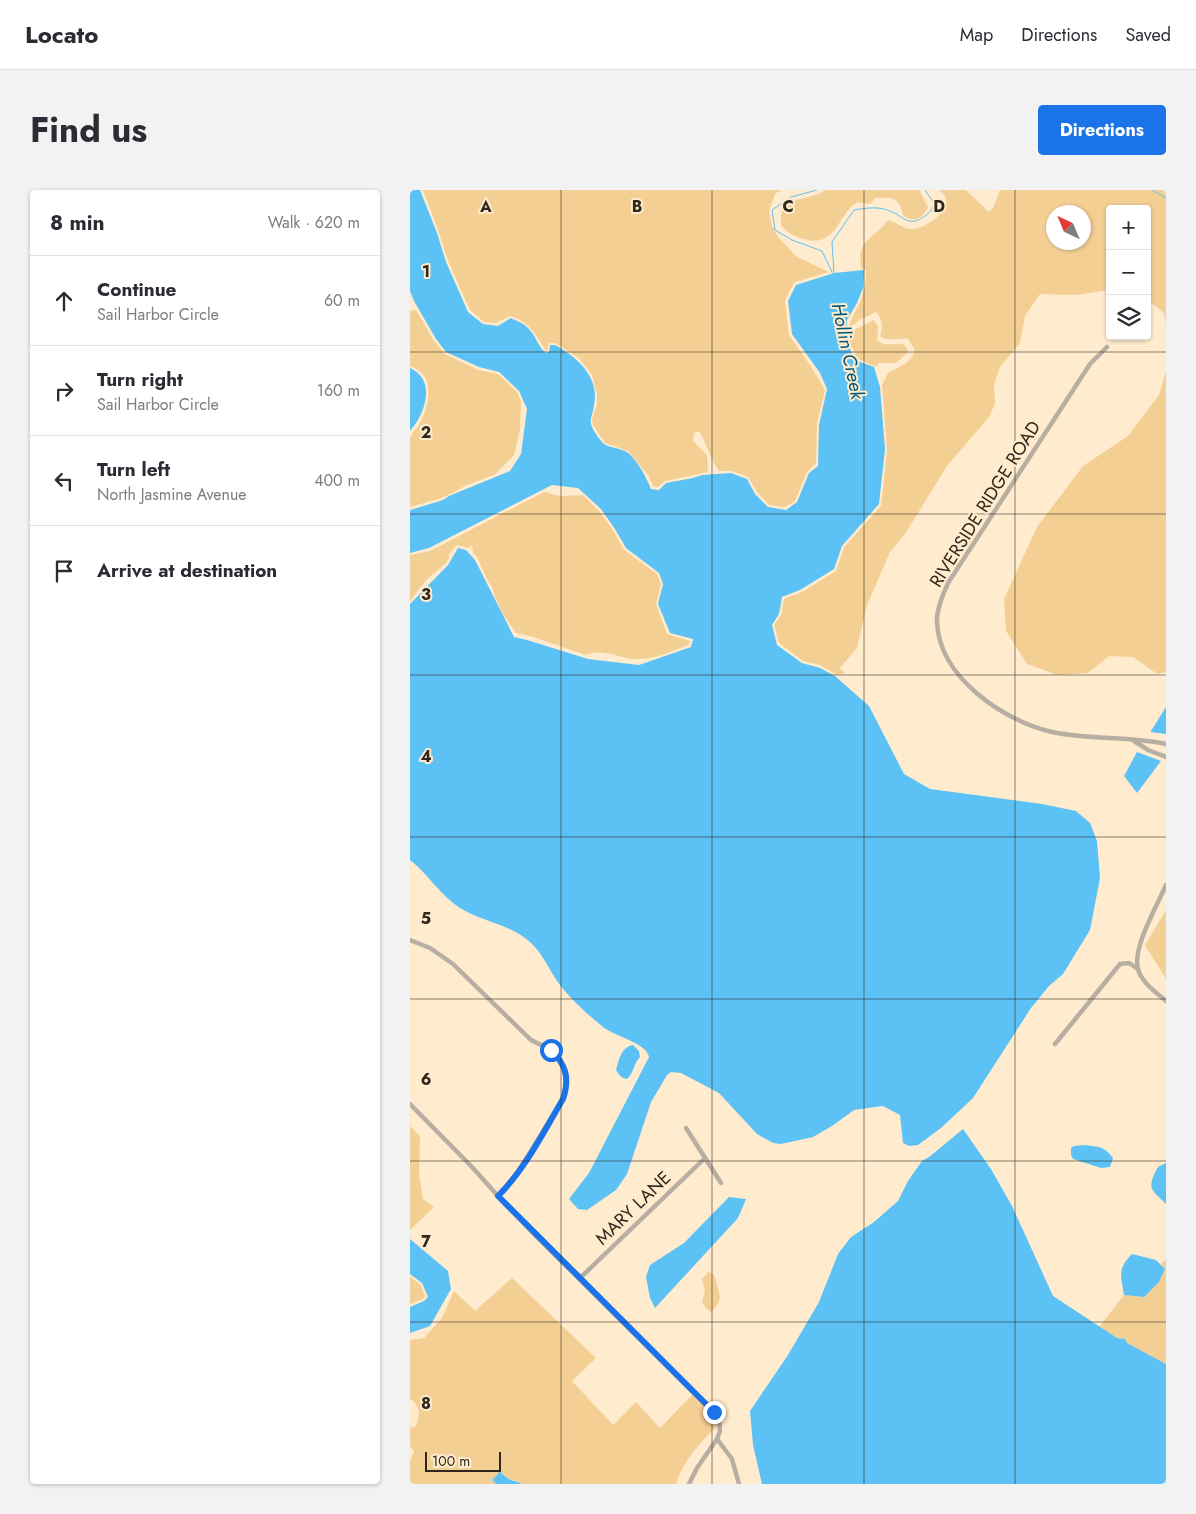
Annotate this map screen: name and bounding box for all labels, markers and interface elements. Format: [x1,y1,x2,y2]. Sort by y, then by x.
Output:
text: Locato [25,17,98,52]
text: Map [960,22,993,48]
text: Directions [1021,22,1097,48]
text: Saved [1125,22,1171,48]
text: Find us [30,105,147,155]
button: Directions [1038,105,1166,155]
text: A [479,195,492,218]
text: B [632,195,642,218]
text: C [782,195,794,218]
text: D [933,195,945,218]
north arrow [1046,205,1091,250]
map controls [1106,205,1151,340]
button: + [1106,205,1151,250]
text: 8 min [50,208,105,238]
text: Walk · 620 m [268,211,360,234]
button: − [1106,250,1151,295]
text: 1 [422,260,430,283]
text: Continue [97,276,176,303]
icon: ahead [50,287,78,315]
text: 60 m [324,289,360,312]
button: layers [1106,295,1151,340]
water label: Hollin Creek [825,300,872,402]
text: Sail Harbor Circle [97,303,219,326]
text: Turn right [97,366,183,393]
icon: right [50,377,78,405]
text: 160 m [317,379,360,402]
text: Sail Harbor Circle [97,393,219,416]
street label: RIVERSIDE RIDGE ROAD [923,416,1047,592]
text: 2 [421,421,431,444]
text: Turn left [97,456,170,483]
icon: left [50,467,78,495]
text: 400 m [314,469,360,492]
text: North Jasmine Avenue [97,483,247,506]
icon: arrive [50,557,78,585]
text: Arrive at destination [97,557,277,584]
text: 3 [421,583,431,606]
text: 4 [420,745,432,768]
text: 5 [421,907,431,930]
route start [540,1039,563,1062]
text: 6 [421,1068,431,1091]
street label: MARY LANE [589,1165,677,1251]
text: 7 [421,1230,431,1253]
text: 8 [421,1392,431,1415]
route end [703,1401,726,1424]
scale bar [425,1449,501,1472]
text: 100 m [432,1451,470,1471]

